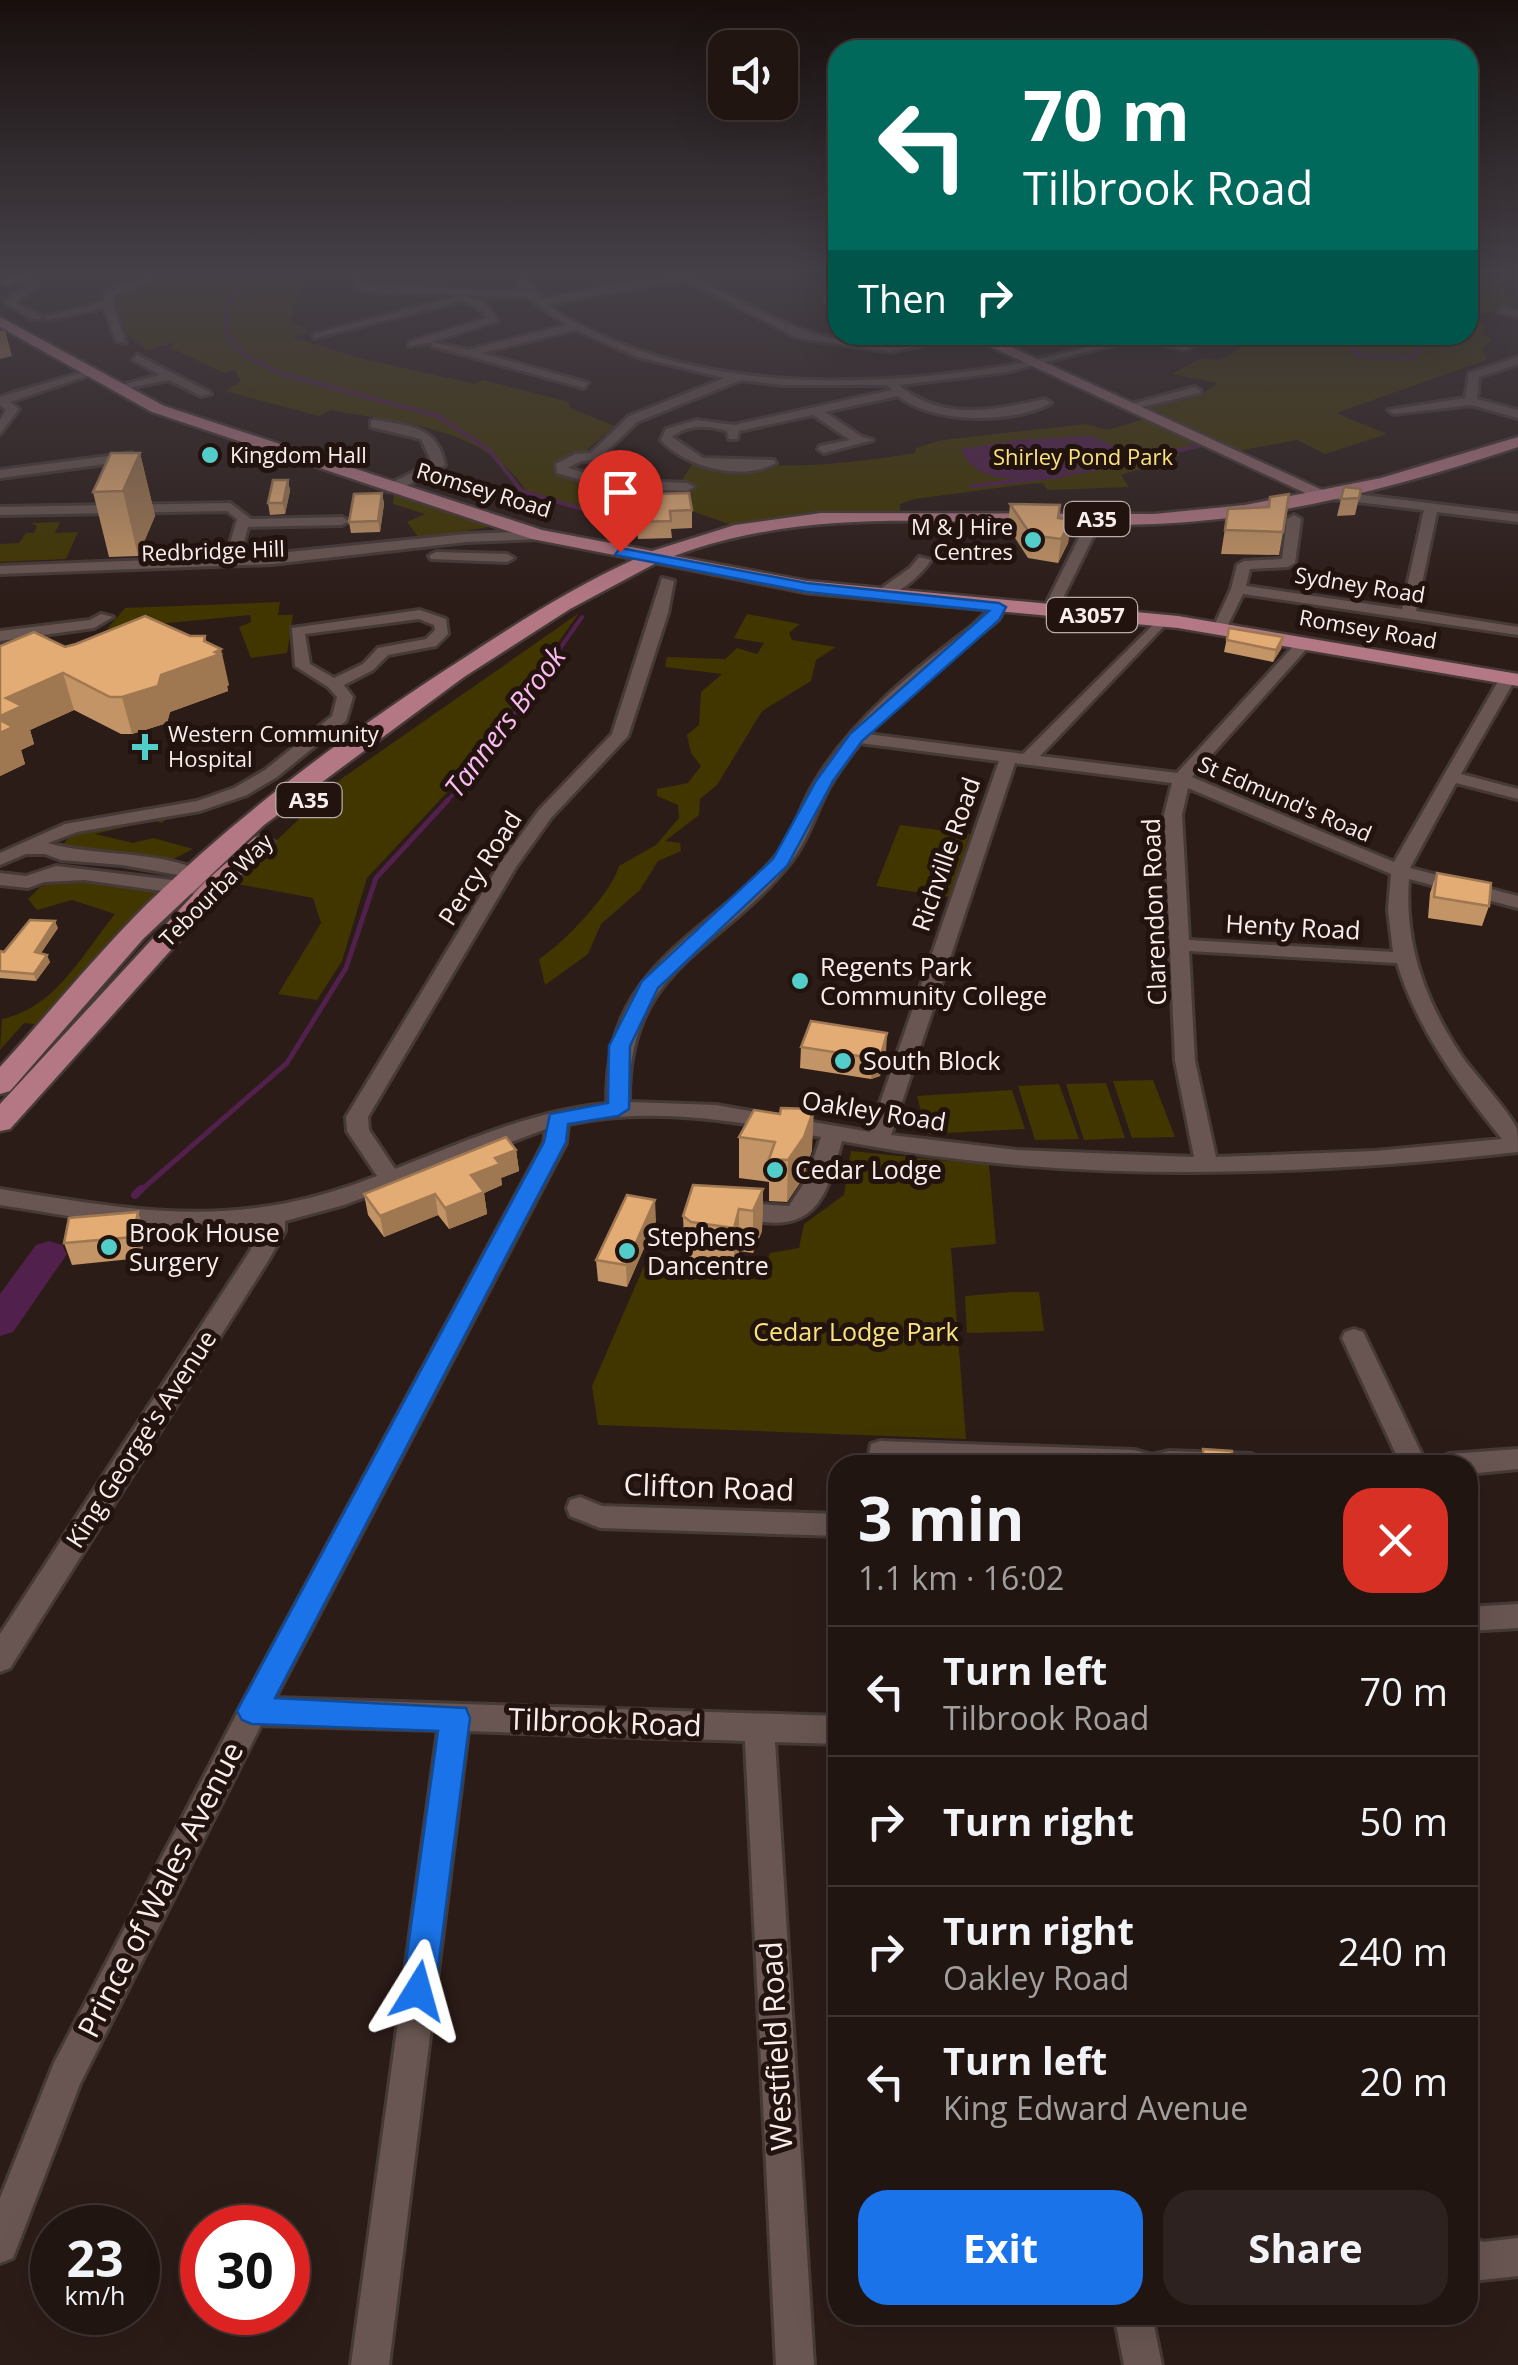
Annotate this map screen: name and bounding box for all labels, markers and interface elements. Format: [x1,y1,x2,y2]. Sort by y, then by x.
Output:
map controls [708,30,798,120]
button: sound [708,30,798,120]
text: 70 m [1023,66,1190,162]
icon: left [858,80,988,210]
text: Tilbrook Road [1023,157,1313,218]
icon: right [967,270,1022,325]
text: Then [858,272,947,324]
place label: Kingdom Hall [230,439,367,469]
park label: Shirley Pond Park [993,441,1173,471]
marker: Kingdom Hall [199,444,221,466]
pin [578,450,663,553]
street label: Romsey Road [413,454,555,524]
icon: arrive [593,465,648,520]
road number: A35 [1064,502,1130,536]
place label: M & J Hire Centres [911,511,1013,566]
marker: M & J Hire Centres [1022,529,1044,551]
street label: Redbridge Hill [141,533,285,568]
street label: Sydney Road [1293,559,1428,609]
road number: A3057 [1047,598,1137,632]
street label: Romsey Road [1297,601,1439,655]
water label: Tanners Brook [435,637,574,805]
place label: Western Community Hospital [168,718,380,773]
marker: Western Community Hospital [132,734,158,760]
street label: St Edmund's Road [1194,748,1377,848]
street label: Richville Road [903,772,987,935]
road number: A35 [276,783,342,817]
street label: Percy Road [430,804,529,931]
street label: Clarendon Road [1133,818,1173,1006]
street label: Tebourba Way [152,825,279,952]
street label: Henty Road [1225,905,1362,947]
place label: Regents Park Community College [820,949,1047,1012]
marker: Regents Park Community College [789,970,811,992]
place label: South Block [863,1043,1000,1077]
marker: South Block [832,1050,854,1072]
street label: Oakley Road [800,1082,949,1138]
place label: Cedar Lodge [795,1152,942,1186]
marker: Cedar Lodge [764,1159,786,1181]
place label: Brook House Surgery [129,1215,280,1278]
place label: Stephens Dancentre [647,1219,769,1282]
marker: Brook House Surgery [98,1236,120,1258]
marker: Stephens Dancentre [616,1240,638,1262]
park label: Cedar Lodge Park [753,1314,959,1348]
street label: King George's Avenue [57,1323,223,1554]
street label: Clifton Road [623,1463,795,1510]
text: 3 min [858,1477,1025,1559]
button: close [1343,1488,1448,1593]
text: 1.1 km · 16:02 [858,1556,1064,1599]
text: Turn left [943,1644,1107,1696]
icon: left [858,1664,913,1719]
text: 70 m [1359,1665,1448,1717]
text: Tilbrook Road [943,1696,1149,1739]
street label: Tilbrook Road [508,1698,702,1745]
street label: Prince of Wales Avenue [67,1735,252,2044]
icon: right [858,1794,913,1849]
text: Turn right [943,1795,1134,1847]
text: 50 m [1359,1795,1448,1847]
text: Turn right [943,1904,1134,1956]
icon: right [858,1924,913,1979]
text: 240 m [1338,1925,1448,1977]
position arrow [366,1939,470,2043]
street label: Westfield Road [750,1940,801,2152]
text: Oakley Road [943,1956,1129,1999]
text: Turn left [943,2034,1107,2086]
icon: left [858,2054,913,2109]
text: 20 m [1359,2055,1448,2107]
text: King Edward Avenue [943,2086,1248,2129]
button: Exit [858,2190,1143,2305]
button: Share [1163,2190,1448,2305]
speed limit sign: 30 [180,2205,310,2335]
text: 23 [66,2224,124,2292]
text: km/h [65,2278,125,2312]

